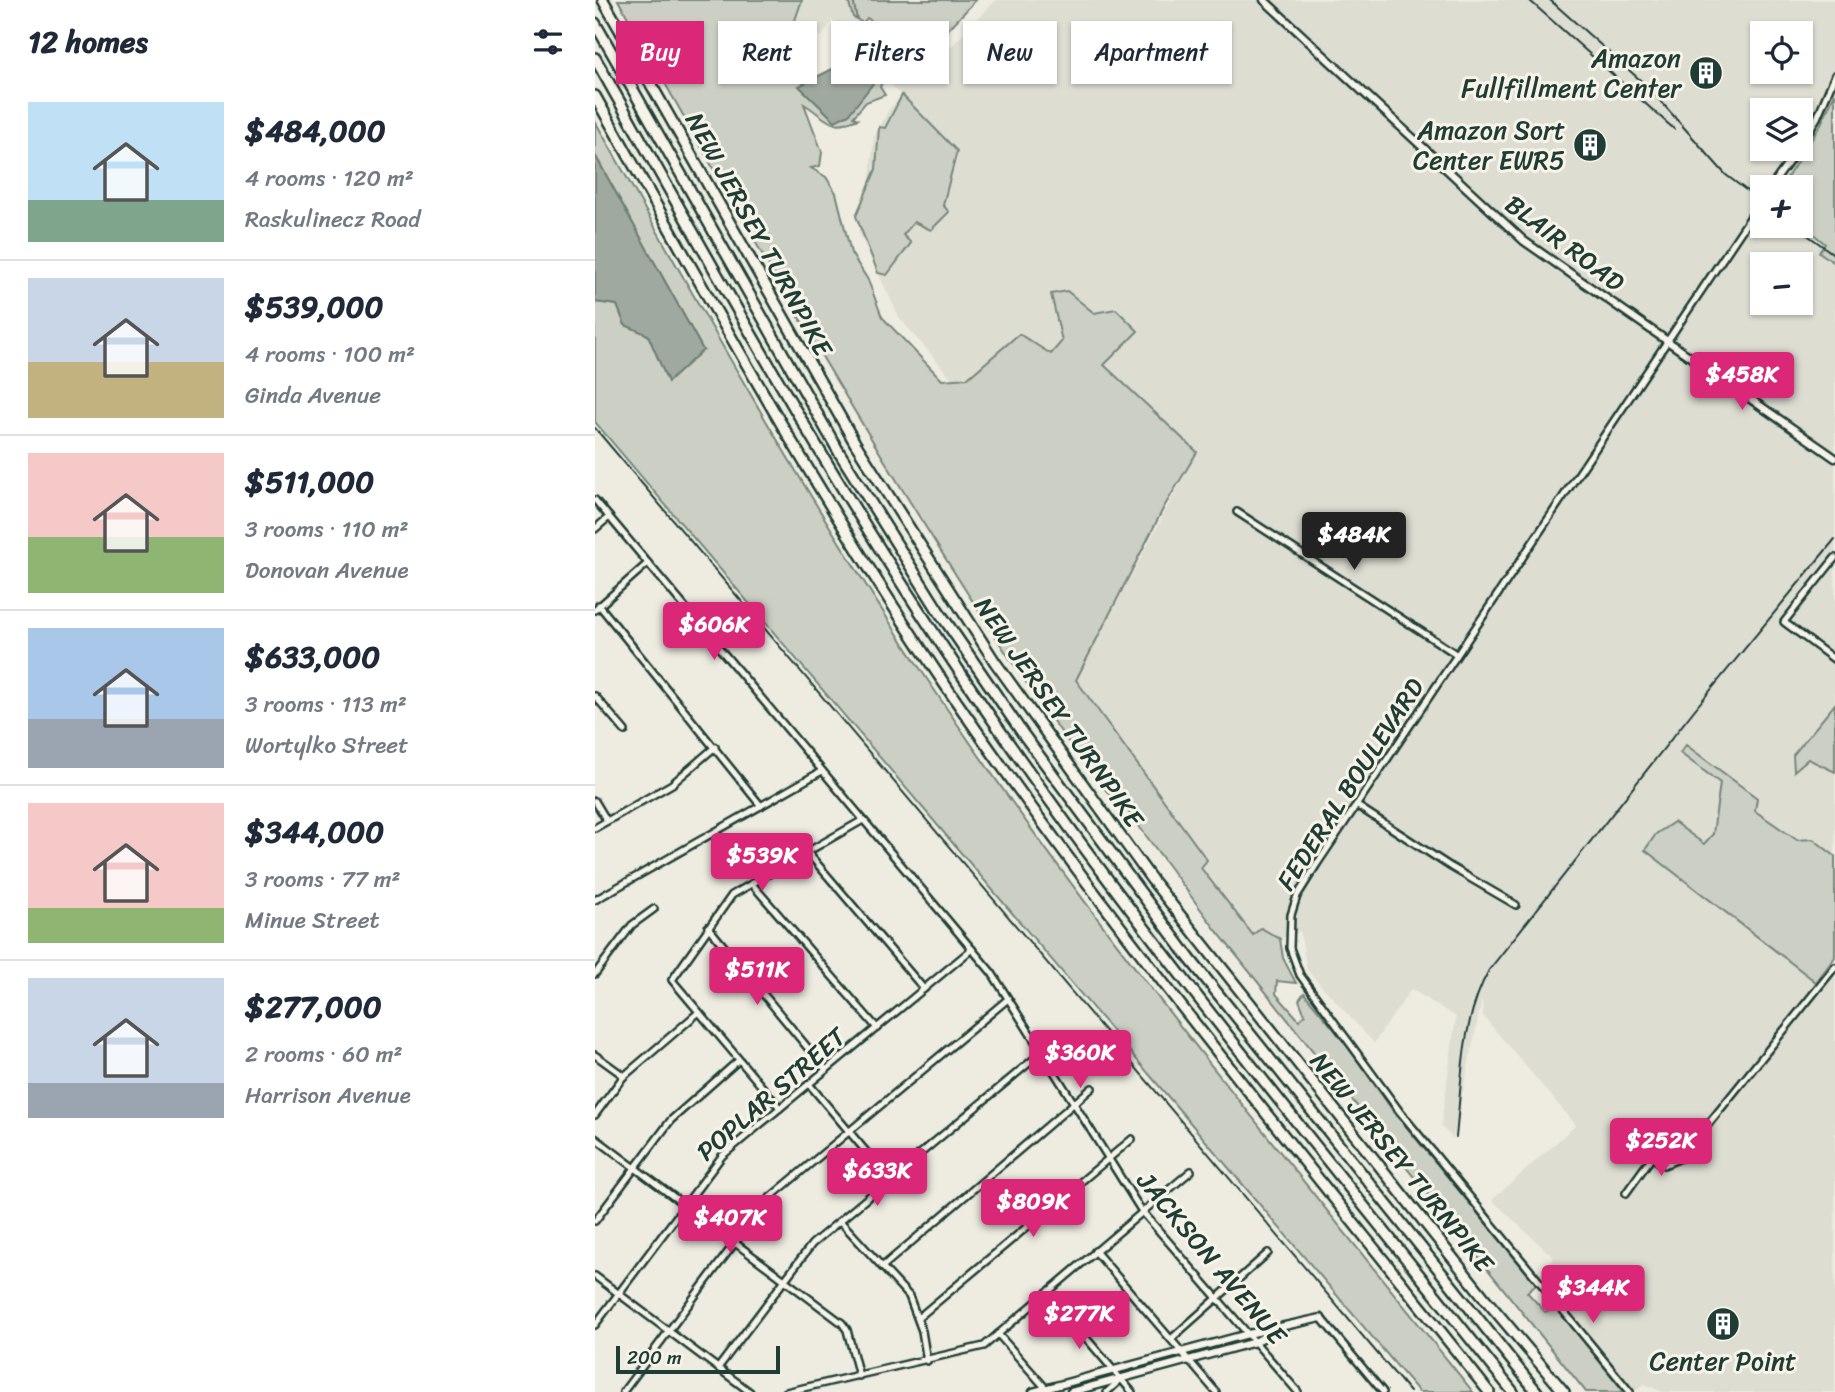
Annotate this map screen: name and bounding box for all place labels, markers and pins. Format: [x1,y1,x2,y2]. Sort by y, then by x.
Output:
place label: Amazon Fullfillment Center [1461,35,1682,111]
building icon: Amazon Fullfillment Center [1687,54,1725,92]
place label: Amazon Sort Center EWR5 [1413,107,1565,183]
building icon: Amazon Sort Center EWR5 [1571,126,1609,164]
pin: $458K [1693,352,1791,412]
pin: $484K [1305,512,1403,572]
pin: $606K [665,602,763,662]
pin: $539K [713,834,811,893]
pin: $511K [708,948,806,1007]
pin: $360K [1031,1030,1129,1090]
pin: $252K [1612,1118,1710,1178]
pin: $633K [828,1148,926,1208]
pin: $809K [984,1180,1082,1239]
pin: $407K [681,1196,779,1255]
pin: $344K [1544,1266,1642,1325]
pin: $277K [1030,1292,1128,1351]
building icon: Center Point [1704,1305,1742,1343]
place label: Center Point [1650,1338,1796,1384]

